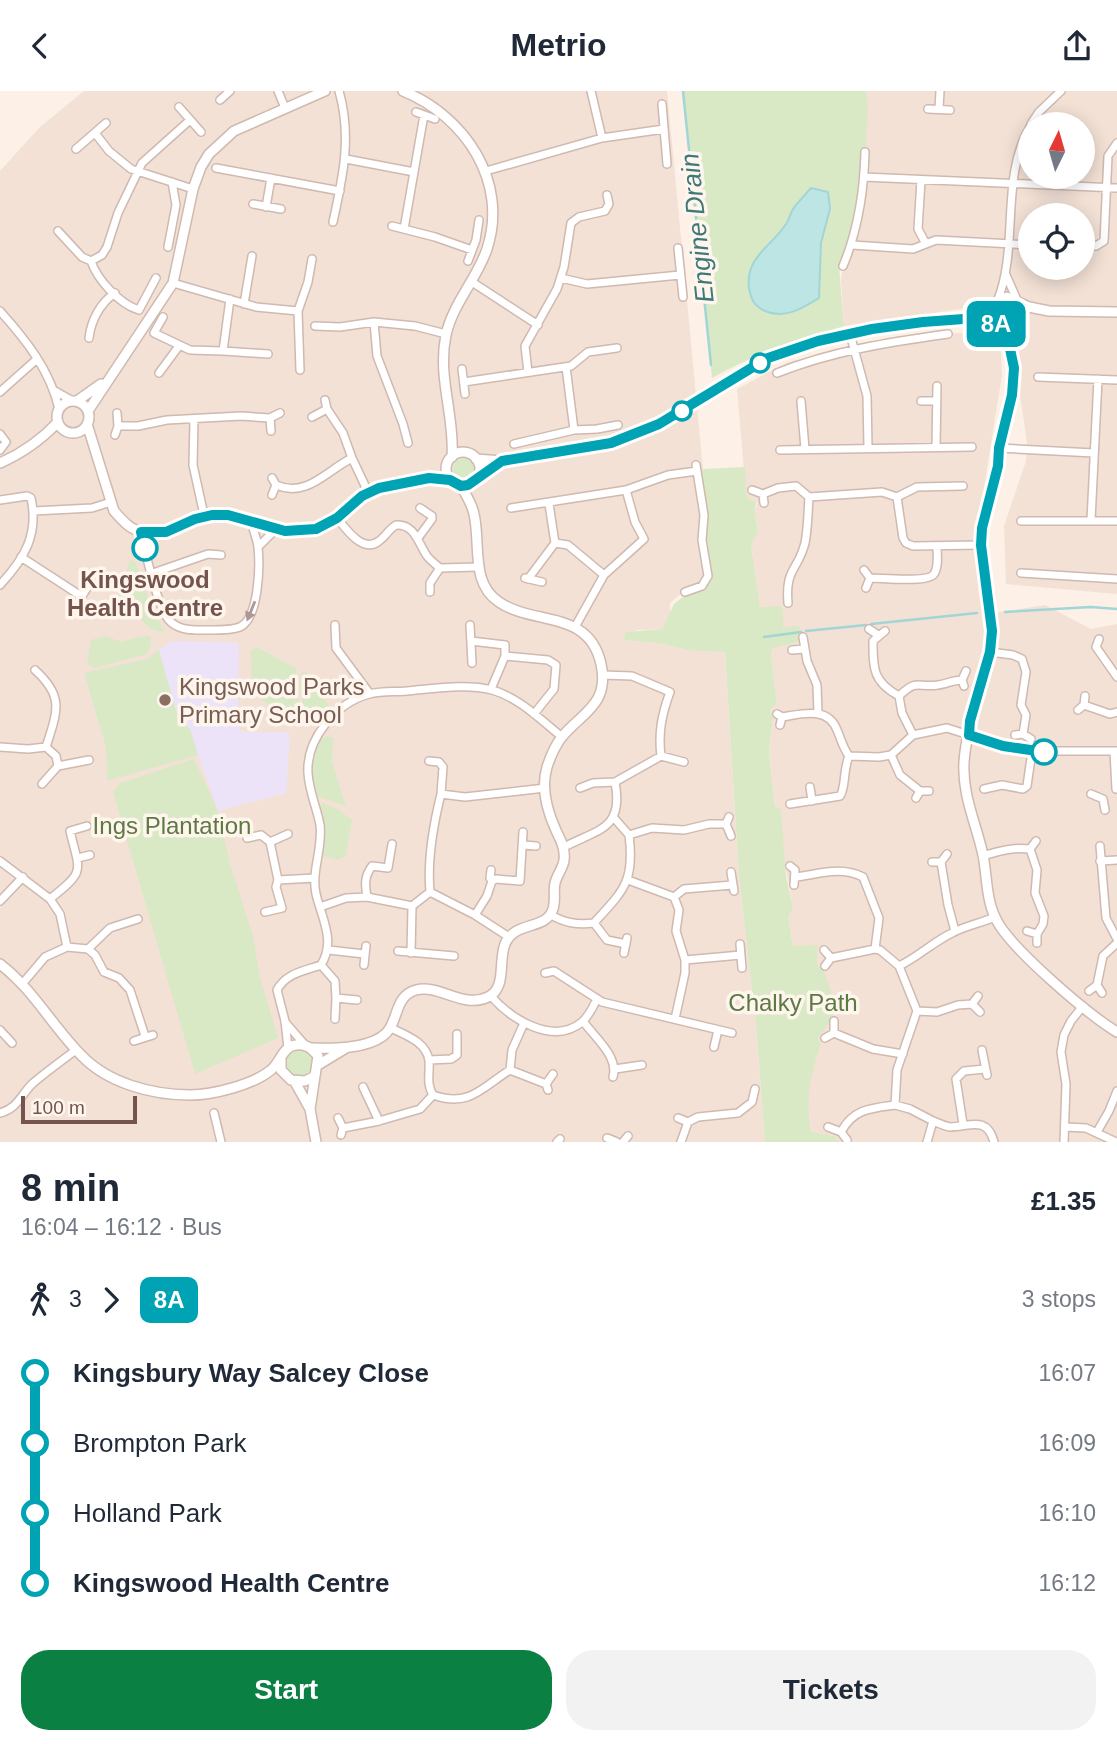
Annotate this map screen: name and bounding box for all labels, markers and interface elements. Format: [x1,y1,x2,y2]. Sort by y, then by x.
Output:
icon: back [21,27,59,65]
text: Metrio [511,27,607,63]
icon: share [1058,27,1096,65]
north arrow [1018,112,1096,189]
map controls [1018,112,1095,280]
water label: Engine Drain [674,152,720,304]
button: locate [1018,203,1095,280]
line badge: 8A [964,301,1028,347]
text: 8A [981,310,1011,337]
unlabelled marker [750,353,770,373]
unlabelled marker [672,401,692,421]
marker: Kingswood Health Centre [132,535,158,561]
place label: Kingswood Health Centre [67,566,223,621]
one-way arrow [245,601,256,622]
place label: Kingswood Parks Primary School [179,673,364,728]
marker: Kingswood Parks Primary School [157,692,173,708]
unlabelled marker [1031,739,1057,765]
park label: Ings Plantation [93,812,251,839]
park label: Chalky Path [728,989,858,1016]
scale bar [21,1093,136,1125]
text: 100 m [32,1097,85,1118]
text: 8 min [21,1167,120,1209]
text: £1.35 [1031,1186,1096,1216]
text: 16:04 – 16:12 · Bus [21,1214,222,1240]
icon: walk [21,1281,59,1319]
icon: forward [92,1281,130,1319]
text: 3 [69,1286,82,1312]
text: 8A [154,1286,184,1313]
text: 3 stops [1022,1286,1096,1312]
text: Kingsbury Way Salcey Close [73,1358,429,1388]
text: 16:07 [1038,1360,1096,1386]
text: Brompton Park [73,1428,246,1458]
text: 16:09 [1038,1430,1096,1456]
text: Holland Park [73,1498,222,1528]
text: 16:10 [1038,1500,1096,1526]
text: Kingswood Health Centre [73,1568,389,1598]
text: 16:12 [1038,1570,1096,1596]
button: Start [21,1650,552,1730]
button: Tickets [566,1650,1096,1730]

